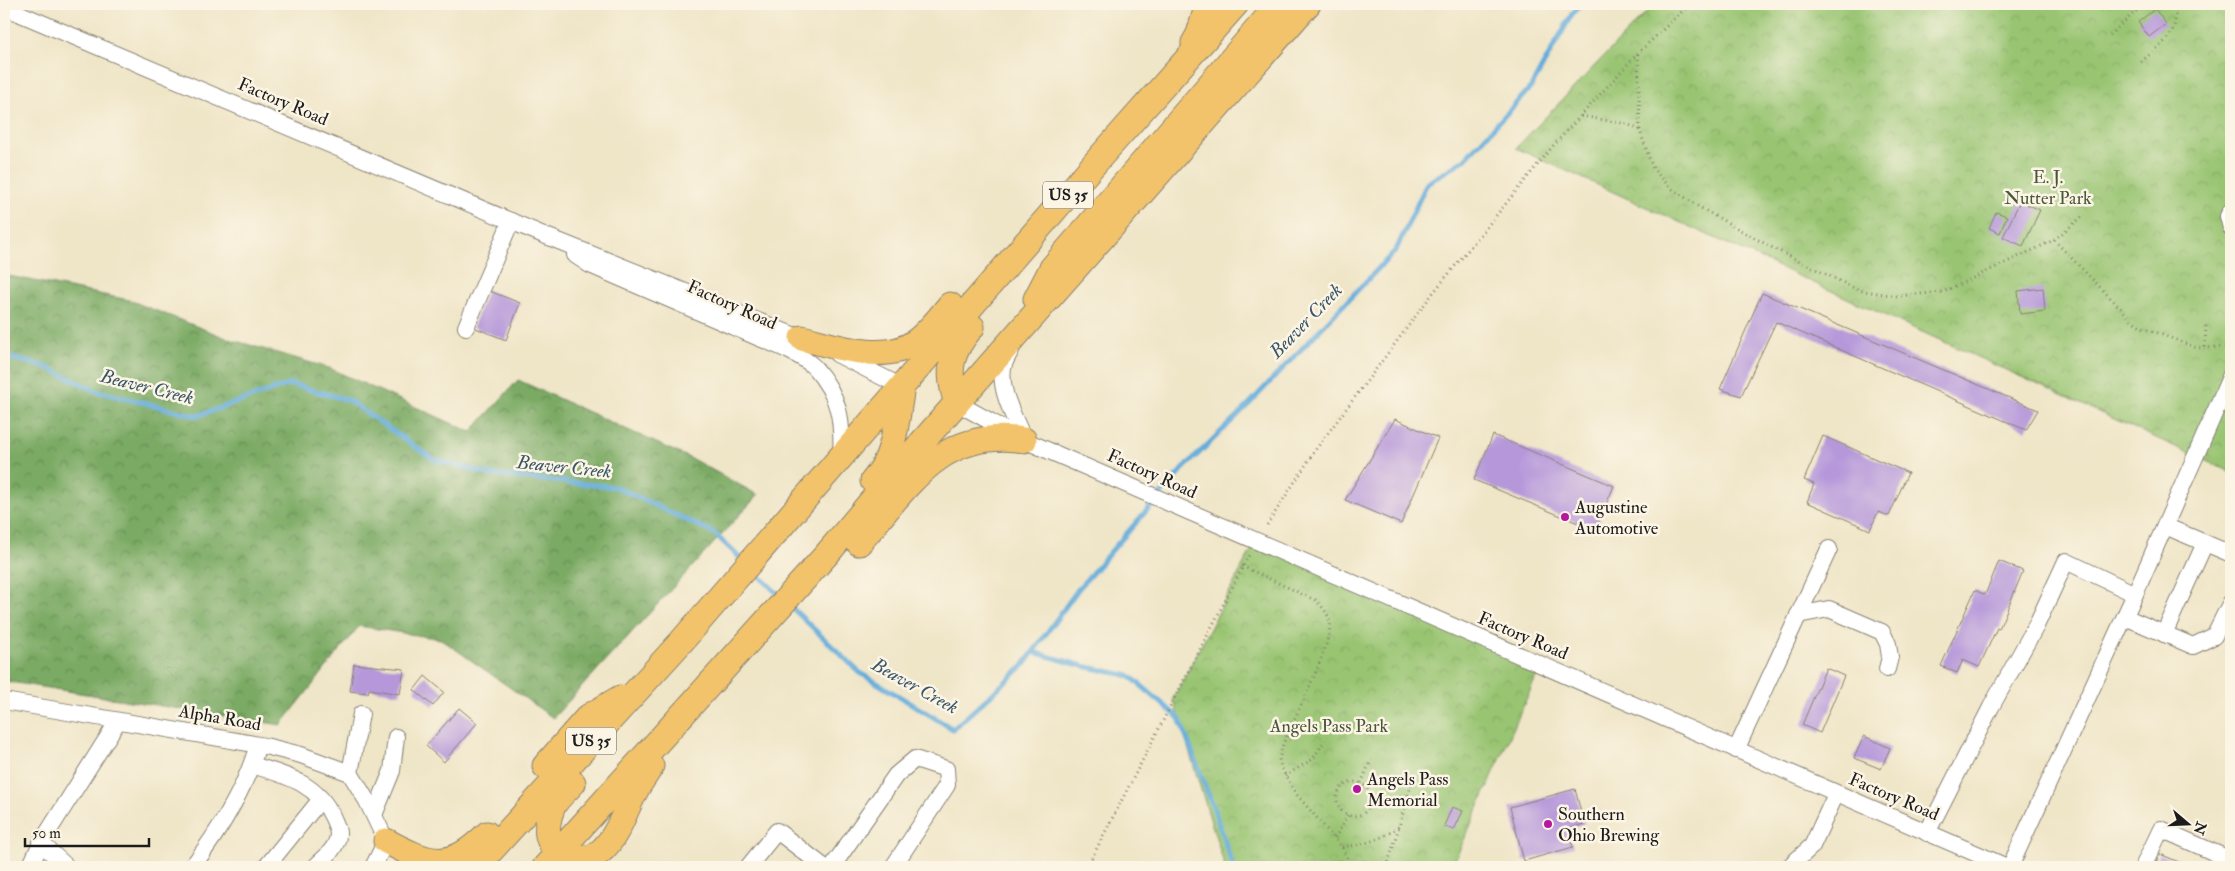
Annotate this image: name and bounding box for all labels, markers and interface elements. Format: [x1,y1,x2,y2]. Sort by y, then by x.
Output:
street label: Factory Road [234,73,332,131]
park label: E. J. Nutter Park [2004,166,2092,210]
road number: US 35 [1043,182,1093,208]
street label: Factory Road [683,275,781,335]
water label: Beaver Creek [1264,278,1348,364]
water label: Beaver Creek [97,364,196,410]
street label: Factory Road [1103,444,1201,504]
water label: Beaver Creek [515,450,613,484]
place label: Augustine Automotive [1574,496,1659,540]
marker: Augustine Automotive [1559,511,1571,523]
street label: Factory Road [1474,607,1572,665]
water label: Beaver Creek [867,652,962,720]
street label: Alpha Road [176,699,263,737]
park label: Angels Pass Park [1269,715,1388,738]
road number: US 35 [566,728,616,754]
place label: Angels Pass Memorial [1366,768,1449,812]
street label: Factory Road [1845,768,1943,826]
marker: Angels Pass Memorial [1351,783,1363,795]
north arrow [2162,798,2212,848]
place label: Southern Ohio Brewing [1558,803,1660,847]
scale bar [25,816,149,848]
marker: Southern Ohio Brewing [1542,818,1554,830]
text: N [2190,818,2210,837]
text: 50 m [32,824,61,843]

